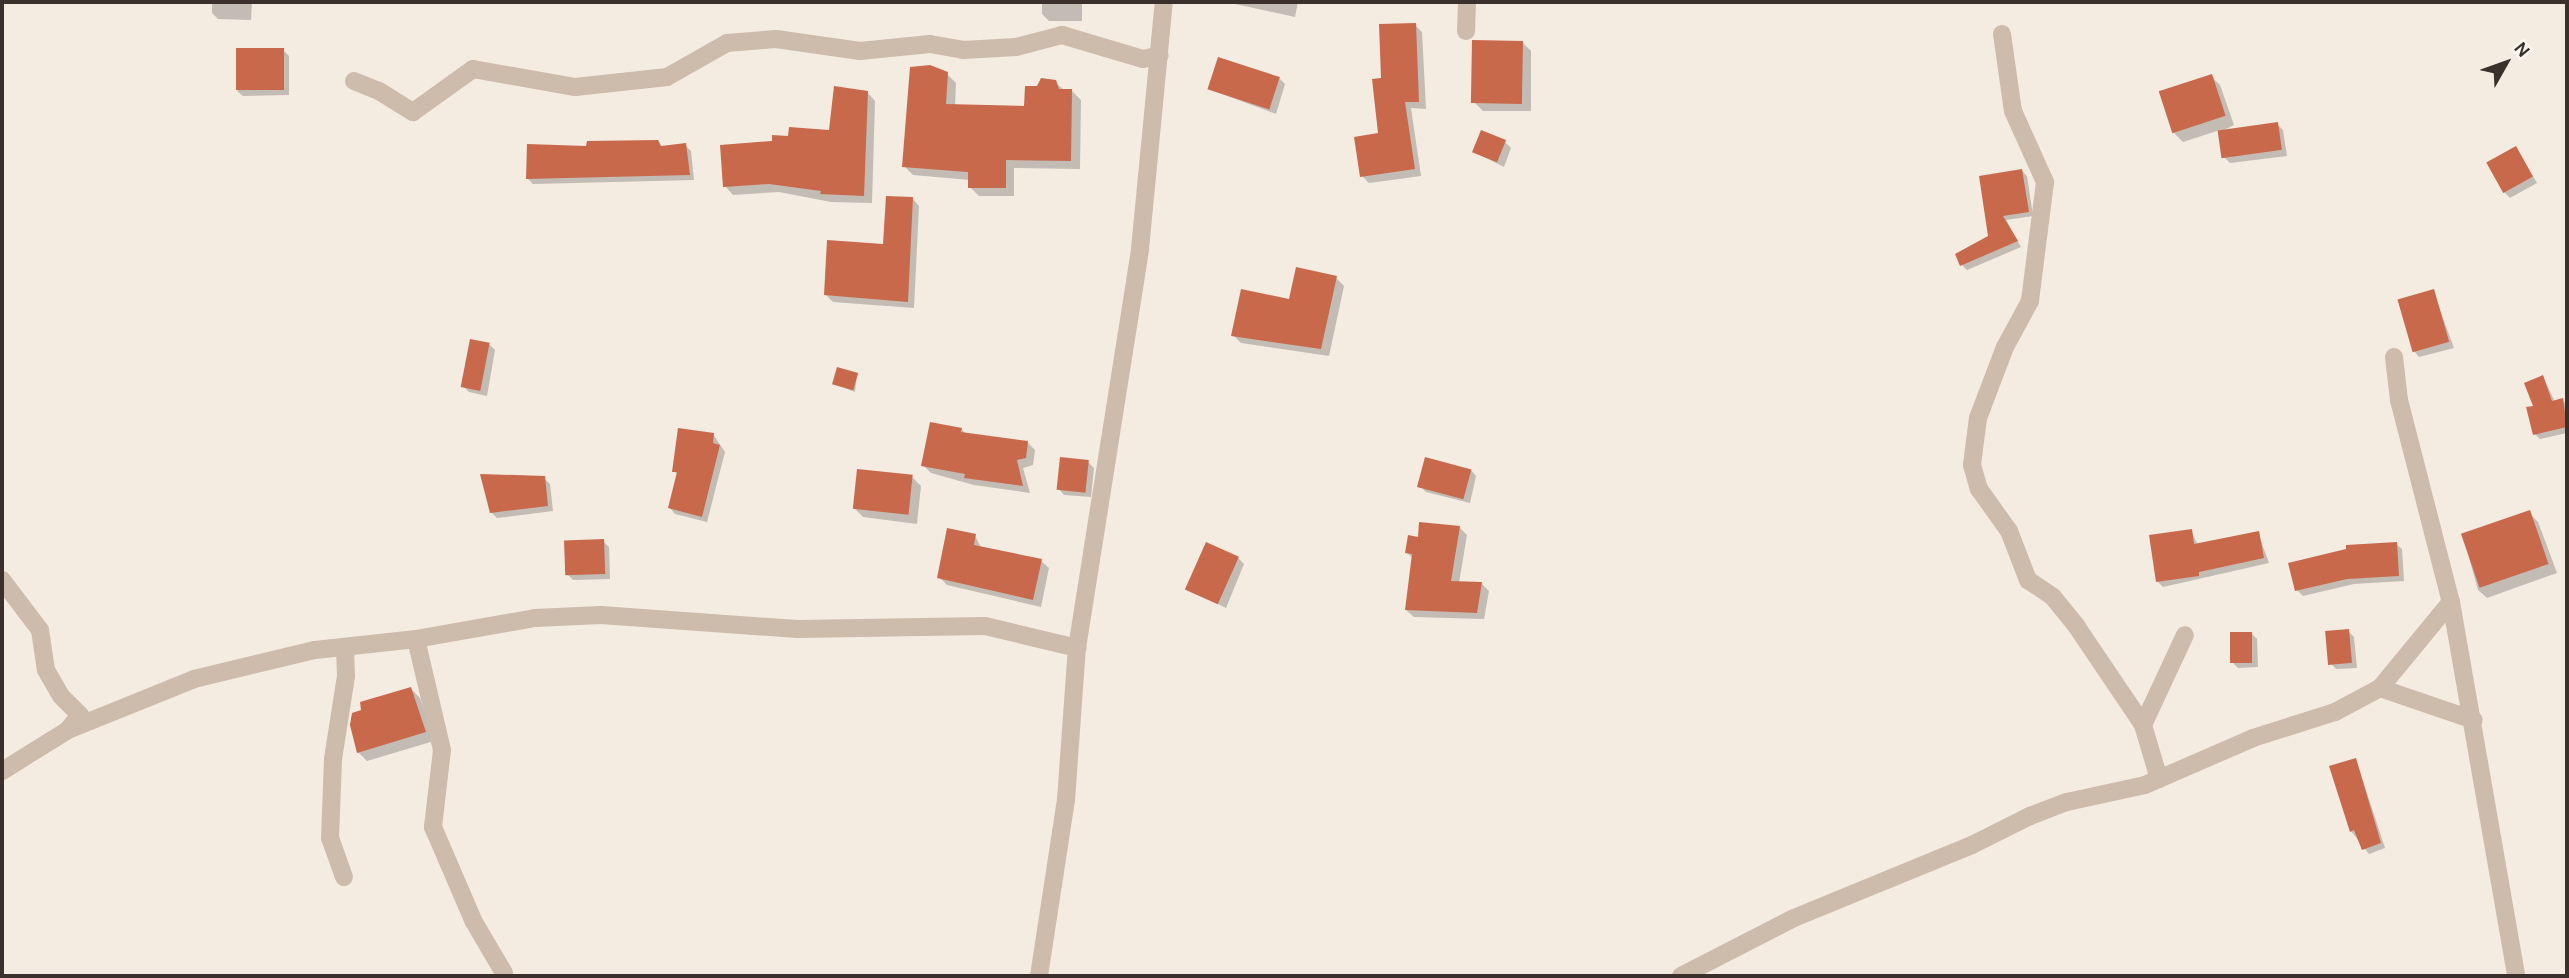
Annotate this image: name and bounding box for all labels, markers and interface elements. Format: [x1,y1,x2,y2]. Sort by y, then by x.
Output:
north arrow [2471,28,2541,98]
text: N [2509,37,2535,62]

